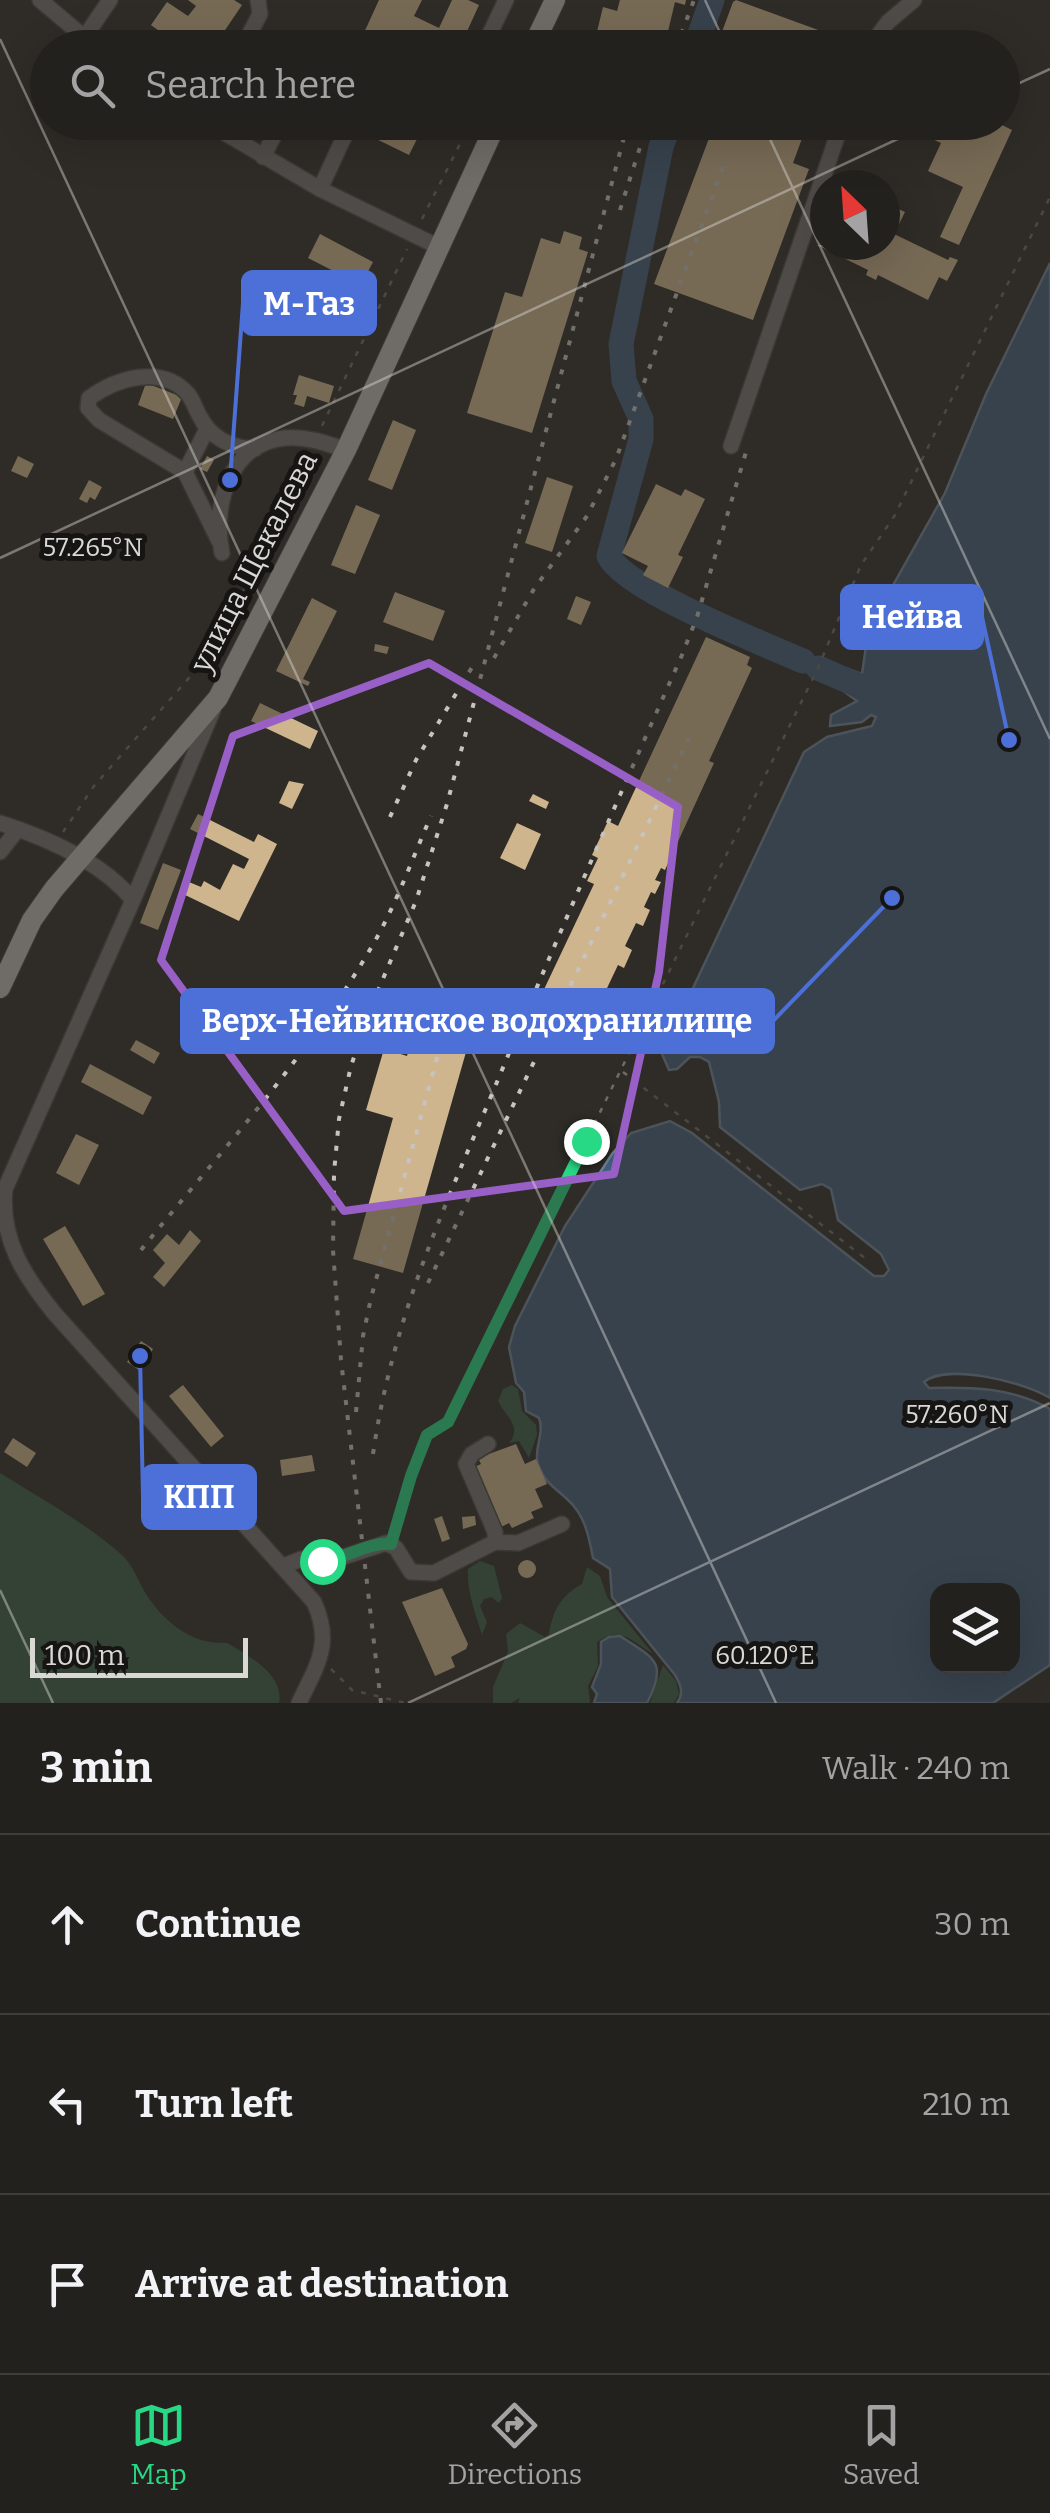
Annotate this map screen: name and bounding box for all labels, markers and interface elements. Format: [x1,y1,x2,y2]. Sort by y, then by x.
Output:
search box [30,30,1020,140]
icon: search [65,58,120,113]
text: Search here [145,62,356,108]
north arrow [810,170,900,260]
callout: М-Газ [243,272,375,334]
text: М-Газ [263,285,355,323]
street label: улица Щекалева [182,446,325,679]
text: 57.265°N [43,533,143,563]
callout: Нейва [842,586,982,648]
text: Нейва [862,598,962,636]
callout: Верх-Нейвинское водохранилище [182,990,773,1052]
text: Верх-Нейвинское водохранилище [202,1002,752,1040]
route end [564,1119,610,1165]
text: 57.260°N [905,1400,1009,1430]
callout: КПП [143,1466,255,1528]
text: КПП [163,1478,235,1516]
route start [300,1539,346,1585]
map controls [930,1583,1020,1673]
button: layers [930,1583,1020,1673]
scale bar [30,1633,248,1678]
text: 100 m [45,1639,125,1672]
text: 60.120°E [715,1641,815,1671]
text: 3 min [40,1743,152,1793]
text: Walk · 240 m [822,1749,1010,1787]
icon: ahead [40,1897,95,1952]
text: Continue [135,1901,301,1947]
text: 30 m [934,1905,1010,1943]
icon: left [40,2077,95,2132]
text: Turn left [135,2081,293,2127]
text: 210 m [922,2085,1010,2123]
icon: arrive [40,2257,95,2312]
text: Arrive at destination [135,2261,508,2307]
tab: Map [130,2398,187,2491]
tab: Directions [447,2398,582,2491]
tab: Saved [843,2398,920,2491]

